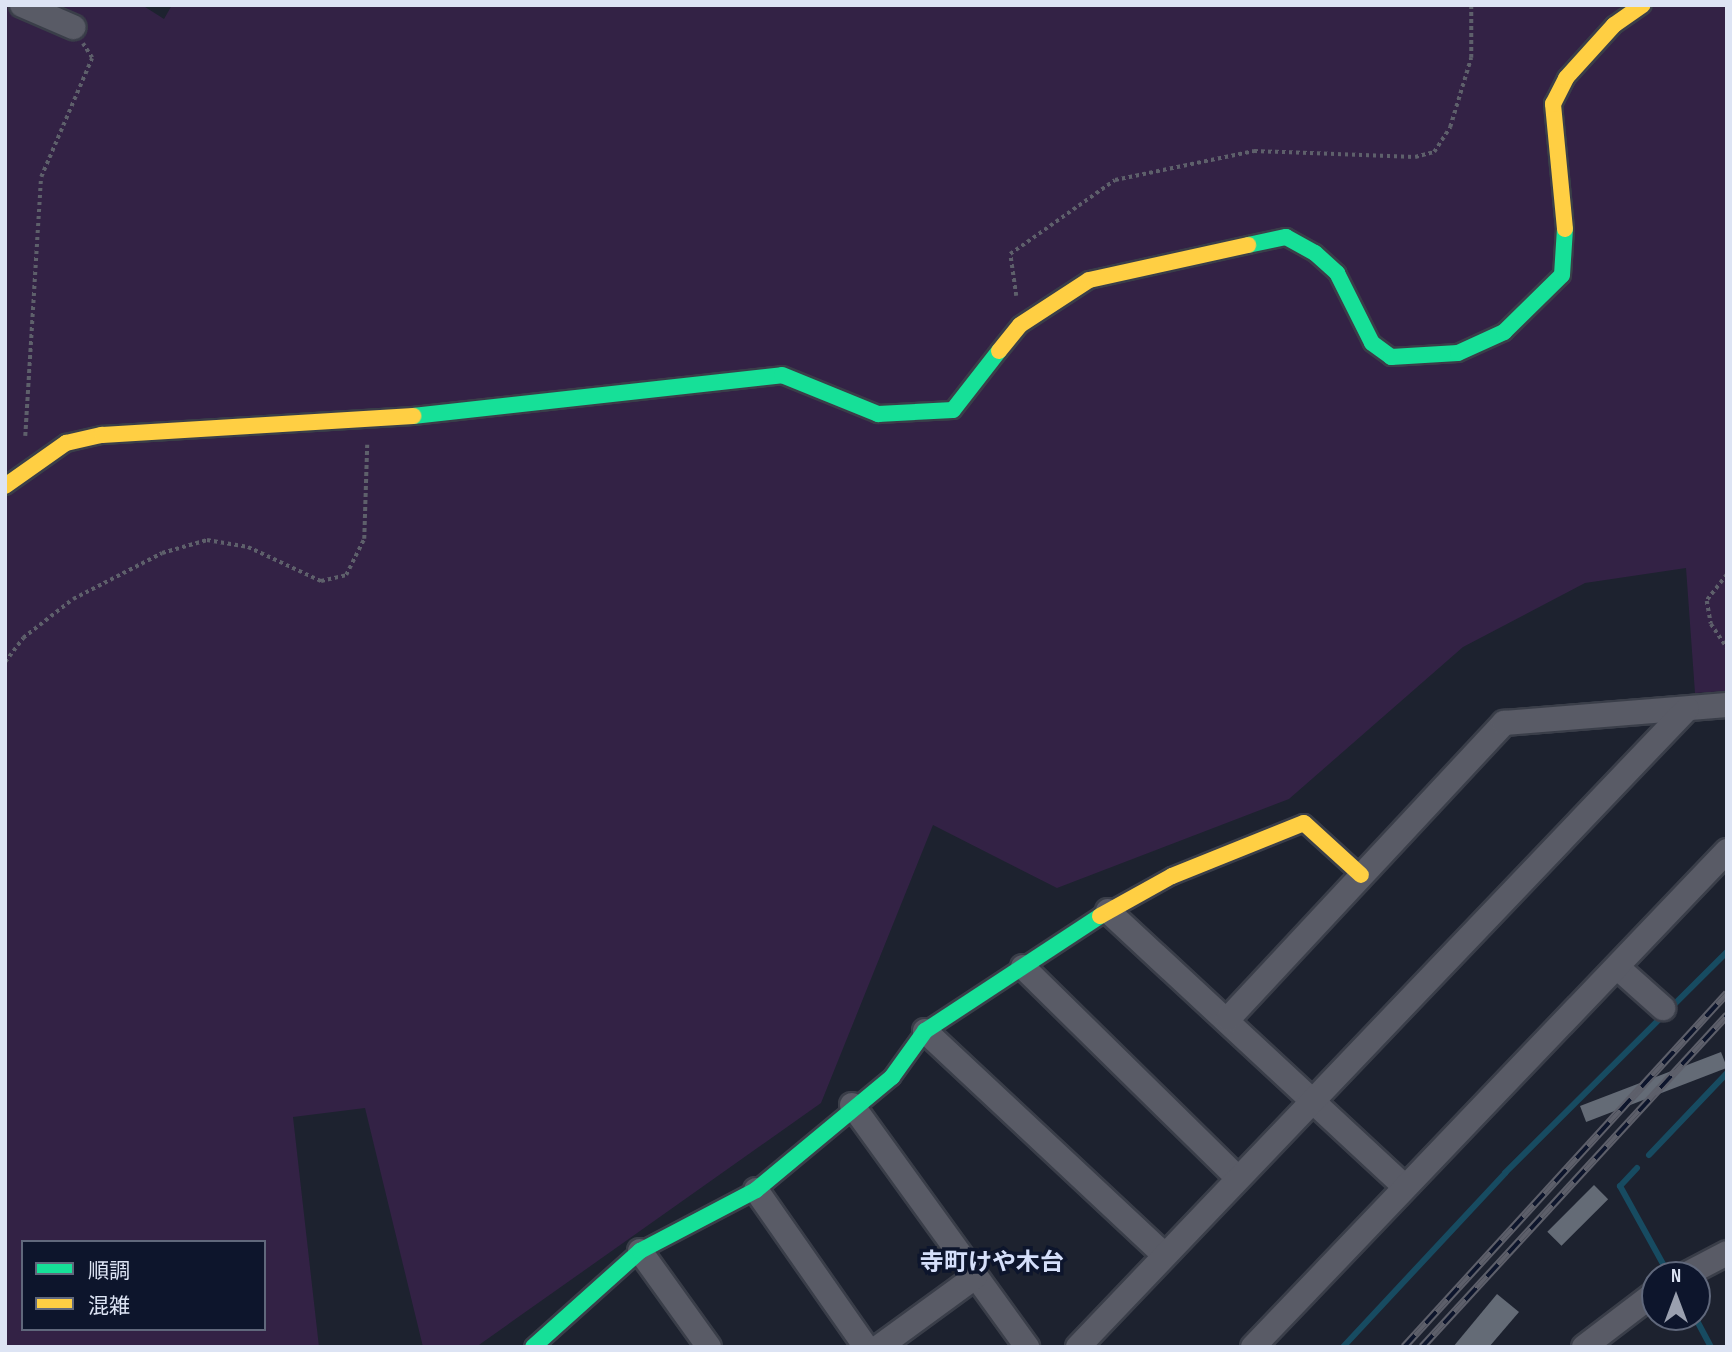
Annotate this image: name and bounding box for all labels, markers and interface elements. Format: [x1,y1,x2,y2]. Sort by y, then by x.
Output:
legend [21,1240,266,1331]
district label: 寺町けや木台 [920,1249,1064,1277]
text: 順調 [88,1259,130,1284]
north arrow [1641,1261,1711,1331]
text: N [1671,1265,1681,1288]
text: 混雑 [88,1294,130,1319]

